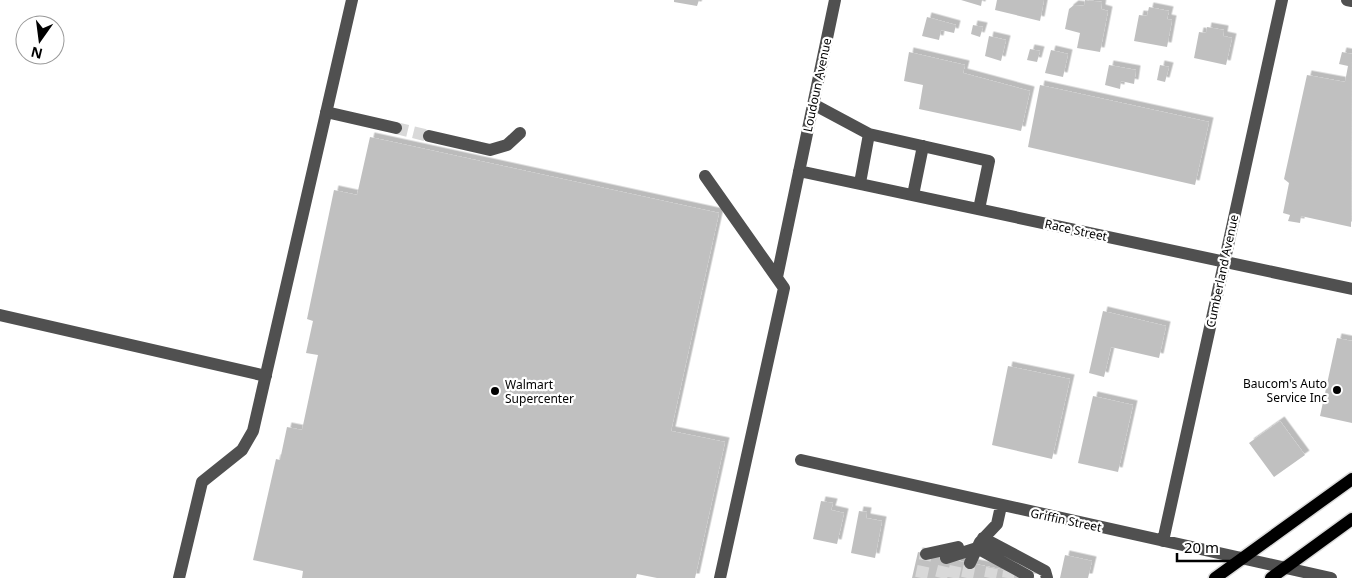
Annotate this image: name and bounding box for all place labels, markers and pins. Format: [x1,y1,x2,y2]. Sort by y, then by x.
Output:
place label: Baucom's Auto Service Inc [1243,375,1327,406]
place label: Walmart Supercenter [505,376,574,407]
marker: Baucom's Auto Service Inc [1331,384,1343,396]
marker: Walmart Supercenter [489,385,501,397]

